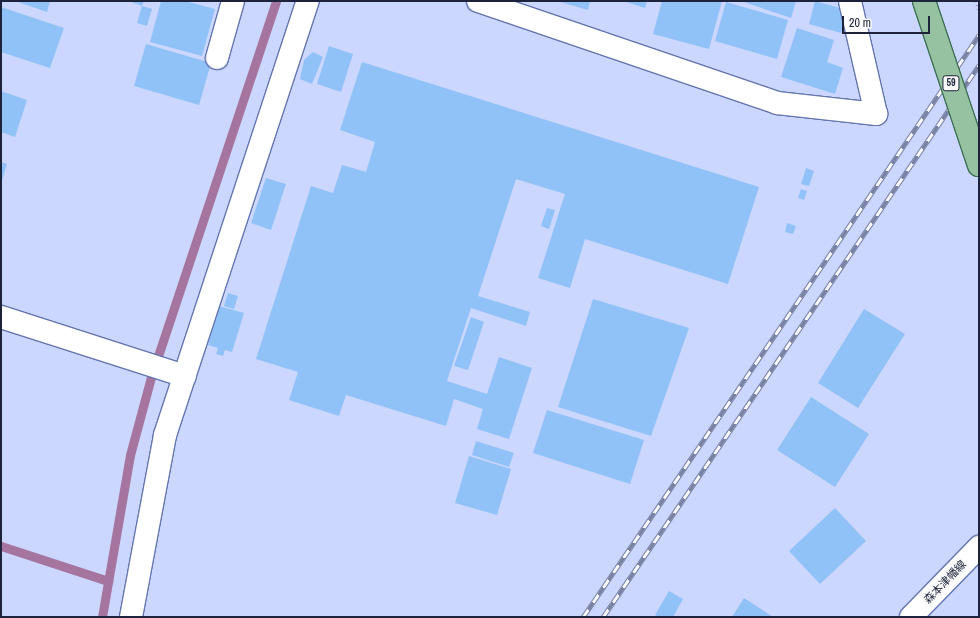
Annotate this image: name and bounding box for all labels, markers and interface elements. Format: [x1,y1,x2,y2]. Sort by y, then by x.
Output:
scale bar [844,8,932,34]
text: 20 m [849,15,871,31]
road number: 59 [942,75,960,91]
street label: 森本津幡線 [921,558,969,606]

